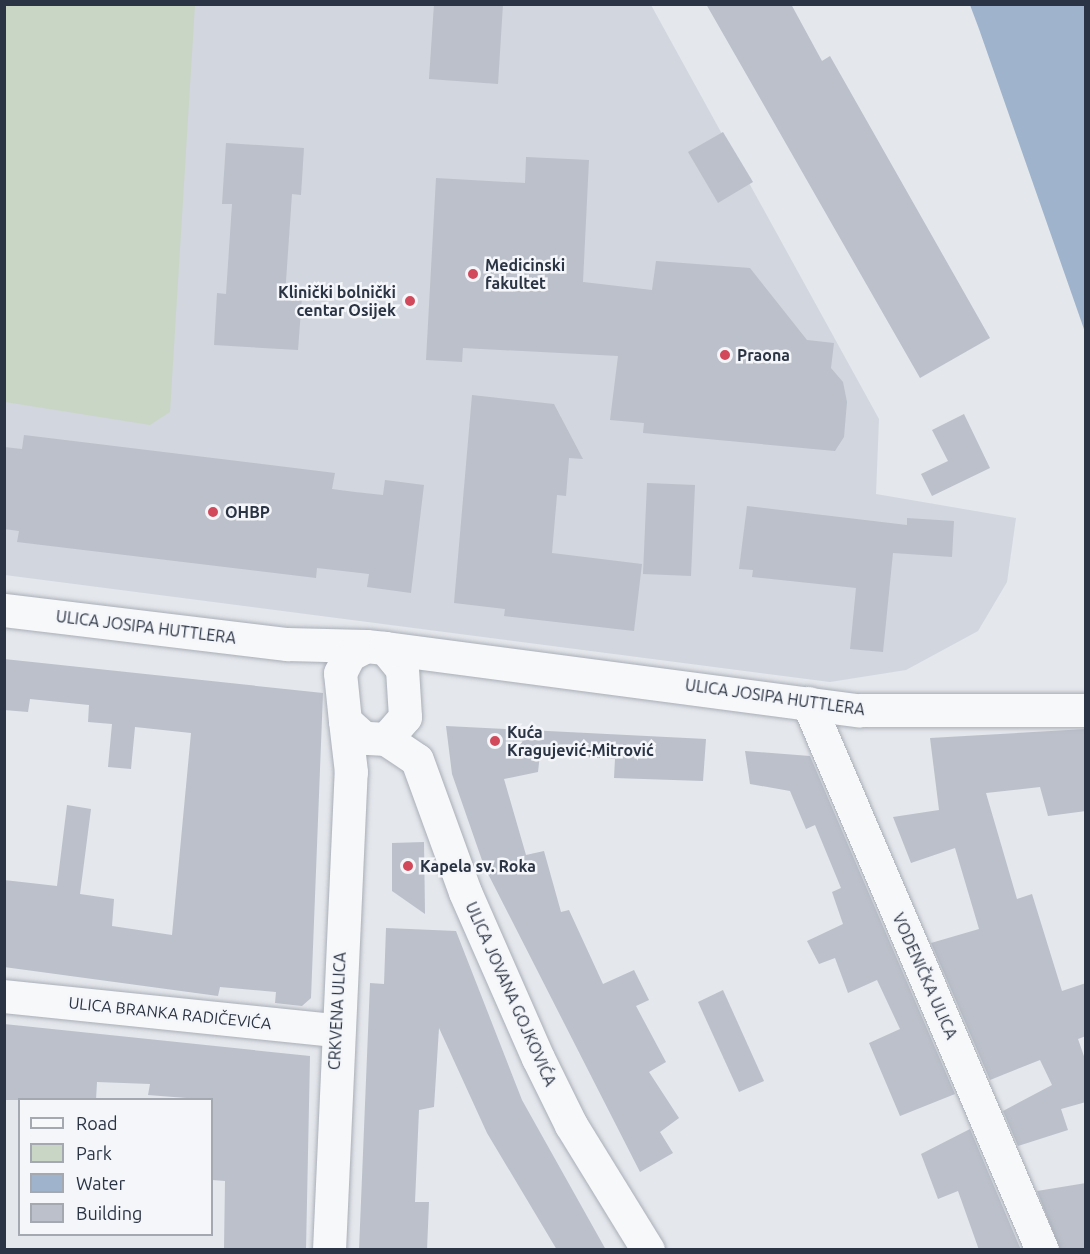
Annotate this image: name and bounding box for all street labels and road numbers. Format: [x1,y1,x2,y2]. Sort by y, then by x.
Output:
street label: ULICA JOSIPA HUTTLERA [55,606,237,648]
street label: ULICA JOSIPA HUTTLERA [684,675,866,719]
street label: ULICA JOVANA GOJKOVIĆA [462,899,560,1089]
street label: VODENIČKA ULICA [889,910,961,1042]
street label: CRKVENA ULICA [324,951,350,1071]
street label: ULICA BRANKA RADIČEVIĆA [68,993,272,1033]

